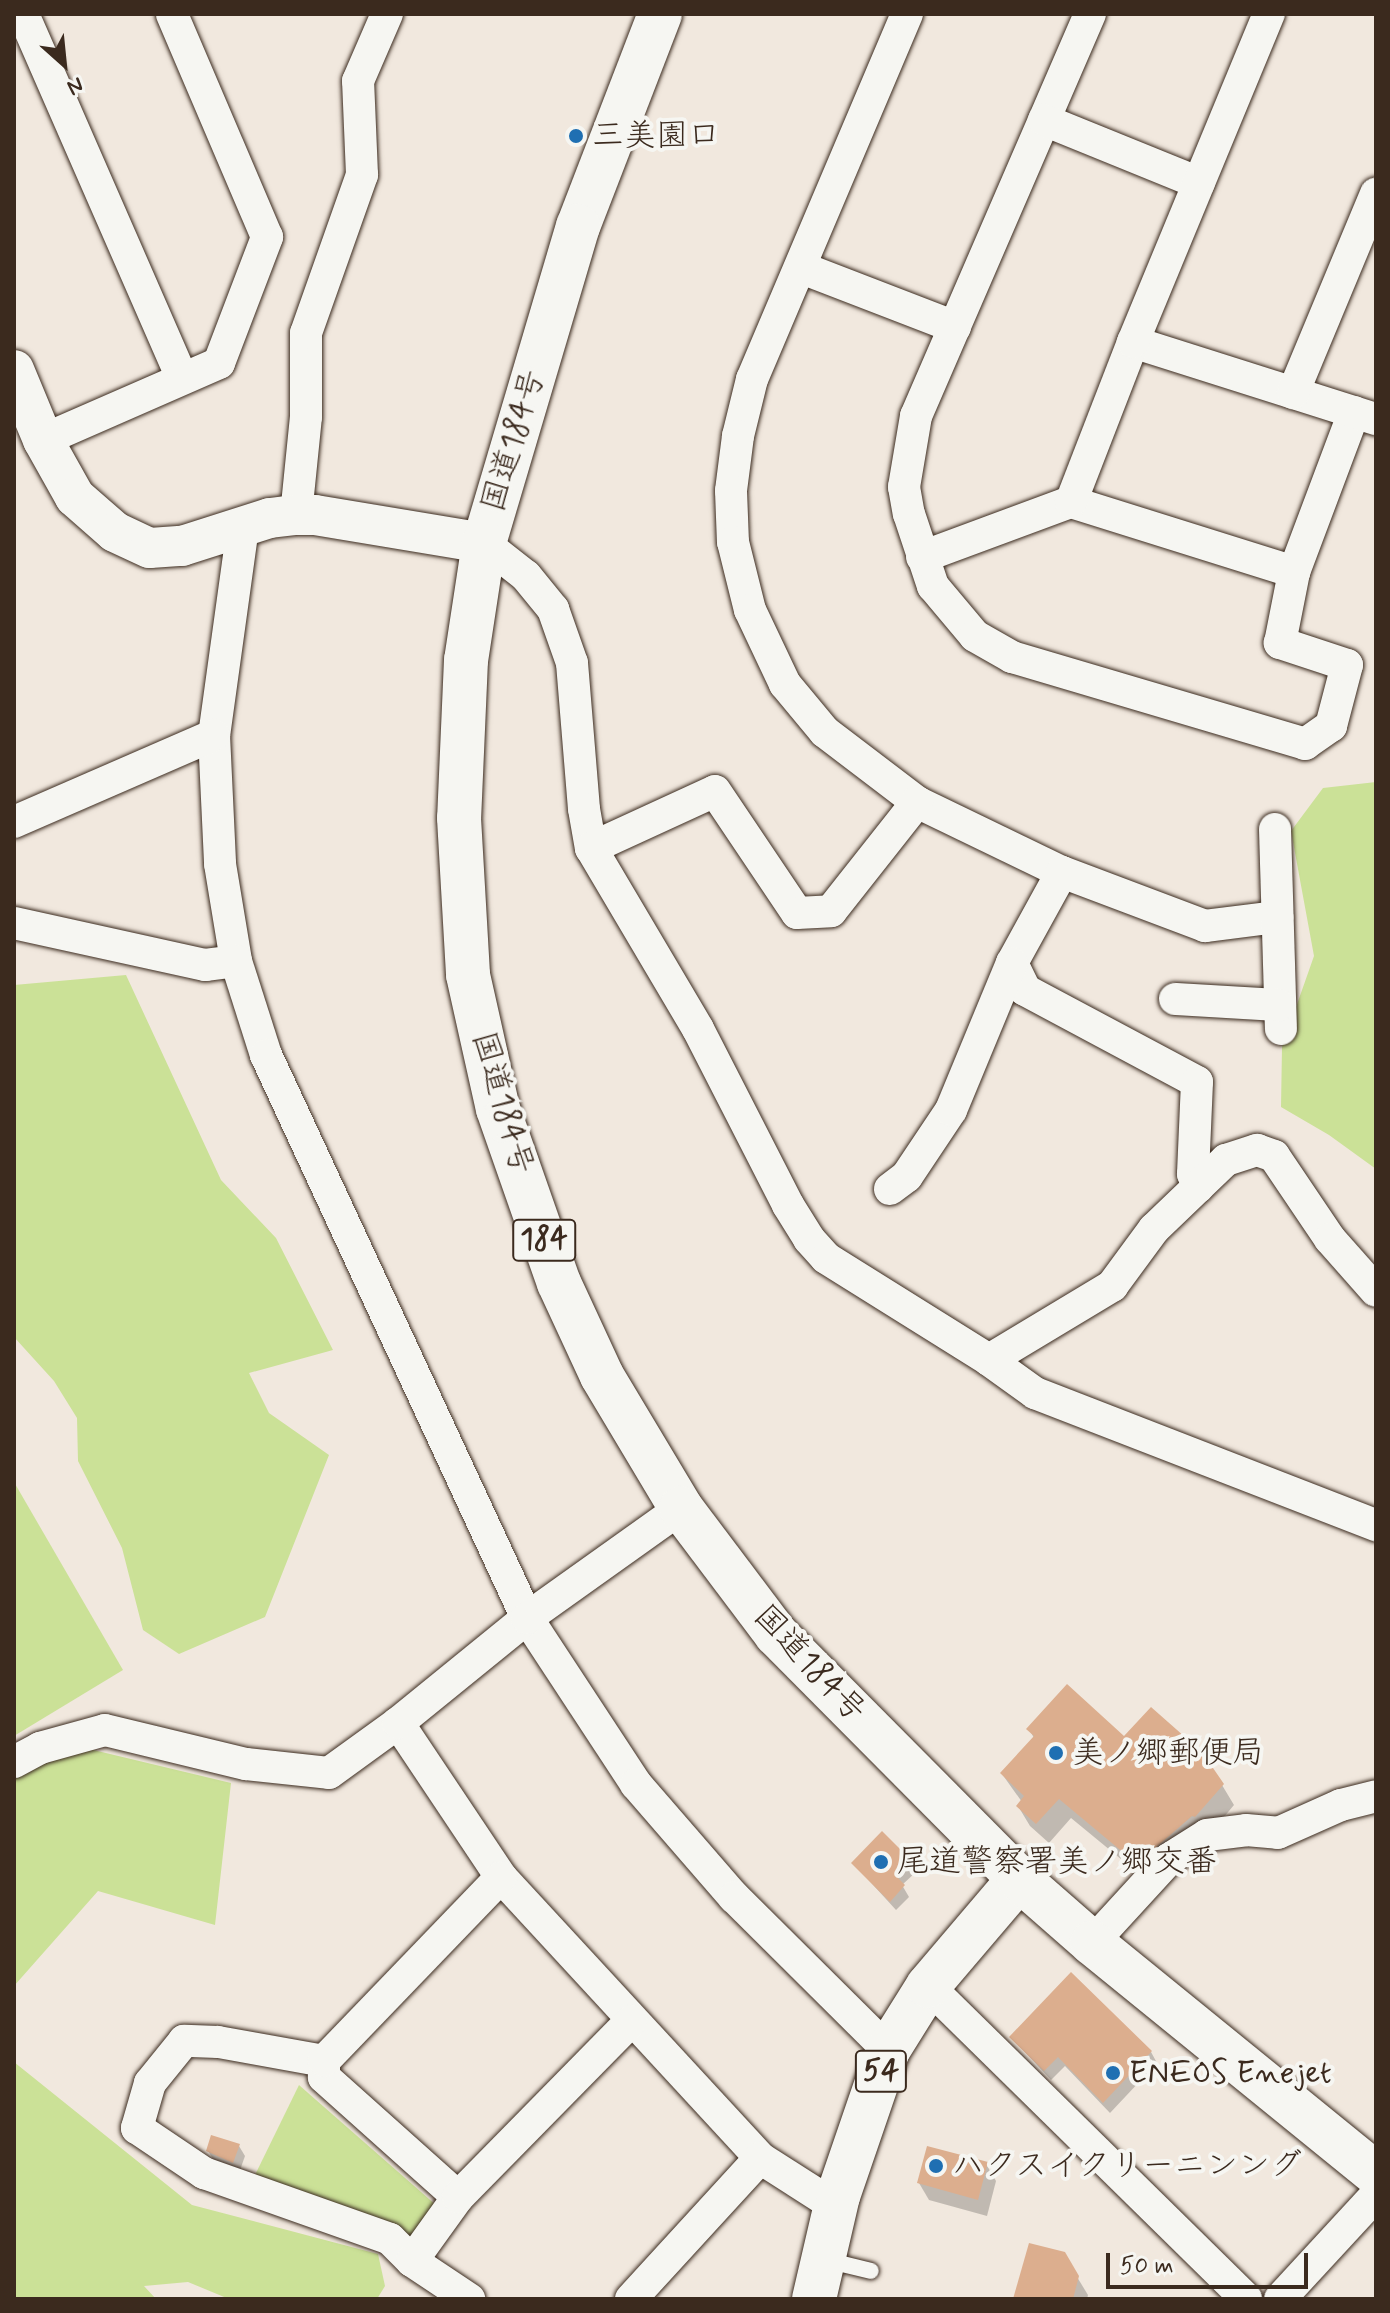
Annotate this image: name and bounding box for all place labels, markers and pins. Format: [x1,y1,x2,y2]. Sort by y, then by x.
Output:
place label: 三美園口 [592,117,720,155]
marker: 三美園口 [567,127,585,145]
place label: 美ノ郷郵便局 [1072,1734,1264,1772]
marker: 美ノ郷郵便局 [1047,1744,1065,1762]
place label: 尾道警察署美ノ郷交番 [897,1843,1217,1881]
marker: 尾道警察署美ノ郷交番 [872,1853,890,1871]
place label: ENEOS Enejet [1129,2054,1327,2092]
marker: ENEOS Enejet [1104,2064,1122,2082]
place label: ハクスイクリーニンング [952,2147,1304,2185]
marker: ハクスイクリーニンング [927,2157,945,2175]

